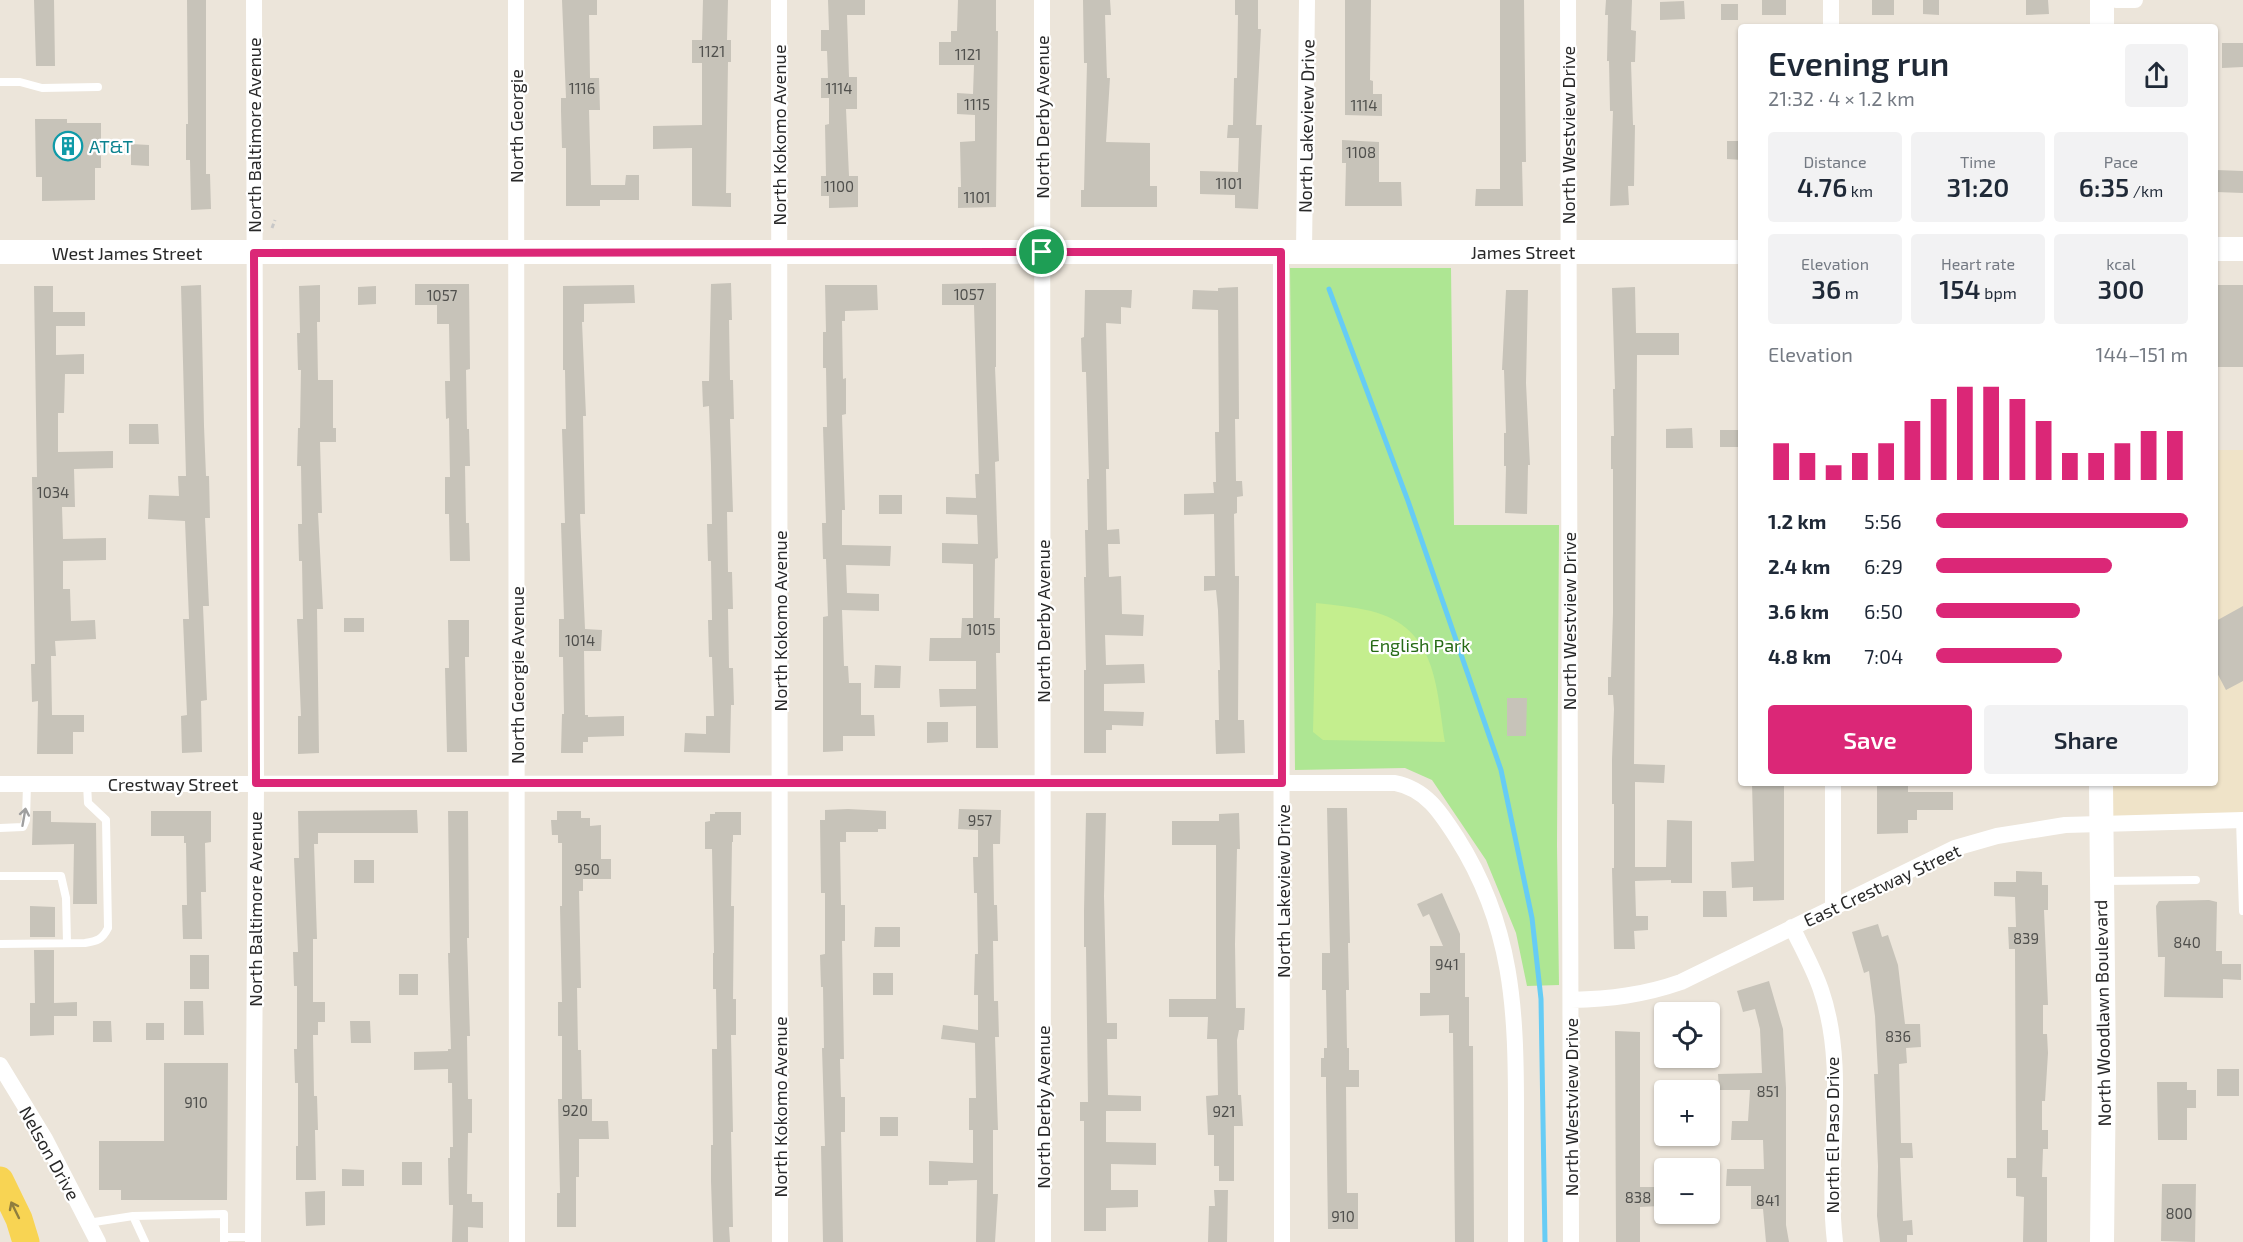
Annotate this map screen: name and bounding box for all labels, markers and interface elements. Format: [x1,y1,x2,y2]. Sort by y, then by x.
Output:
street label: North Derby Avenue [1031,35,1053,199]
street label: North Baltimore Avenue [243,37,265,233]
street label: North Lakeview Drive [1293,39,1319,213]
house number: 1121 [699,42,725,60]
text: Evening run [1768,43,1949,83]
street label: North Kokomo Avenue [768,44,790,226]
button: share [2125,44,2188,107]
house number: 1121 [955,45,981,63]
street label: North Westview Drive [1557,46,1579,224]
street label: North Georgie [505,69,527,183]
house number: 1116 [569,79,595,97]
house number: 1114 [825,79,853,97]
text: 21:32 · 4 × 1.2 km [1768,86,1915,110]
house number: 1115 [964,95,990,113]
house number: 1114 [1350,96,1378,114]
building icon: AT&T [52,130,84,162]
place label: AT&T [89,135,133,157]
house number: 1108 [1346,143,1376,161]
text: Distance [1803,152,1867,171]
text: Time [1960,152,1996,171]
text: Pace [2104,152,2138,171]
text: 4.76 [1797,171,1847,202]
text: 31:20 [1947,171,2009,202]
text: 6:35 [2079,171,2129,202]
house number: 1101 [1216,174,1242,192]
house number: 1100 [824,177,854,195]
text: km [1847,181,1873,200]
text: /km [2129,181,2163,200]
house number: 1101 [964,188,990,206]
pin [1016,226,1067,277]
icon: arrive [1025,235,1058,268]
street label: James Street [1471,241,1575,263]
street label: West James Street [52,242,202,264]
text: Elevation [1801,254,1869,273]
text: Heart rate [1941,254,2015,273]
text: kcal [2106,254,2136,273]
text: 36 [1811,273,1841,304]
text: 154 [1939,273,1981,304]
text: 300 [2098,273,2144,304]
text: m [1841,283,1859,302]
text: bpm [1981,283,2017,302]
house number: 1057 [954,285,985,303]
house number: 1057 [427,286,458,304]
text: Elevation [1768,342,1853,366]
text: 144–151 m [2096,342,2188,366]
house number: 1034 [37,483,69,501]
text: 1.2 km [1768,509,1826,533]
text: 5:56 [1864,509,1902,533]
street label: North Kokomo Avenue [769,530,791,712]
street label: North Westview Drive [1558,532,1580,710]
street label: North Derby Avenue [1032,539,1054,703]
text: 2.4 km [1768,554,1830,578]
text: 6:29 [1864,554,1903,578]
street label: North Georgie Avenue [506,586,528,764]
text: 3.6 km [1768,599,1829,623]
text: 6:50 [1864,599,1903,623]
house number: 1015 [966,620,996,638]
house number: 1014 [565,631,595,649]
park label: English Park [1370,634,1470,656]
text: 4.8 km [1768,644,1831,668]
text: 7:04 [1864,644,1903,668]
button: Save [1768,705,1972,774]
button: Share [1984,705,2188,774]
street label: Crestway Street [108,773,239,795]
street label: North Lakeview Drive [1272,804,1294,978]
one-way arrow [19,808,30,827]
street label: North Baltimore Avenue [244,811,266,1007]
house number: 957 [968,811,992,829]
street label: East Crestway Street [1800,839,1964,931]
house number: 950 [574,860,600,878]
street label: North Woodlawn Boulevard [2089,900,2115,1126]
house number: 839 [2013,929,2039,947]
house number: 840 [2173,933,2201,951]
house number: 941 [1435,955,1459,973]
map controls [1654,1002,1720,1224]
button: locate [1654,1002,1720,1068]
street label: North Kokomo Avenue [769,1016,791,1198]
street label: North Westview Drive [1560,1018,1582,1196]
street label: North Derby Avenue [1032,1025,1054,1189]
house number: 836 [1885,1027,1911,1045]
street label: North El Paso Drive [1821,1057,1843,1214]
button: + [1654,1080,1720,1146]
house number: 851 [1756,1082,1780,1100]
house number: 910 [184,1093,208,1111]
house number: 920 [562,1101,588,1119]
street label: Nelson Drive [15,1102,85,1204]
house number: 921 [1213,1102,1235,1120]
button: − [1654,1158,1720,1224]
house number: 838 [1625,1188,1651,1206]
house number: 841 [1756,1191,1780,1209]
one-way arrow [8,1202,20,1220]
house number: 800 [2165,1204,2193,1222]
house number: 910 [1331,1207,1355,1225]

